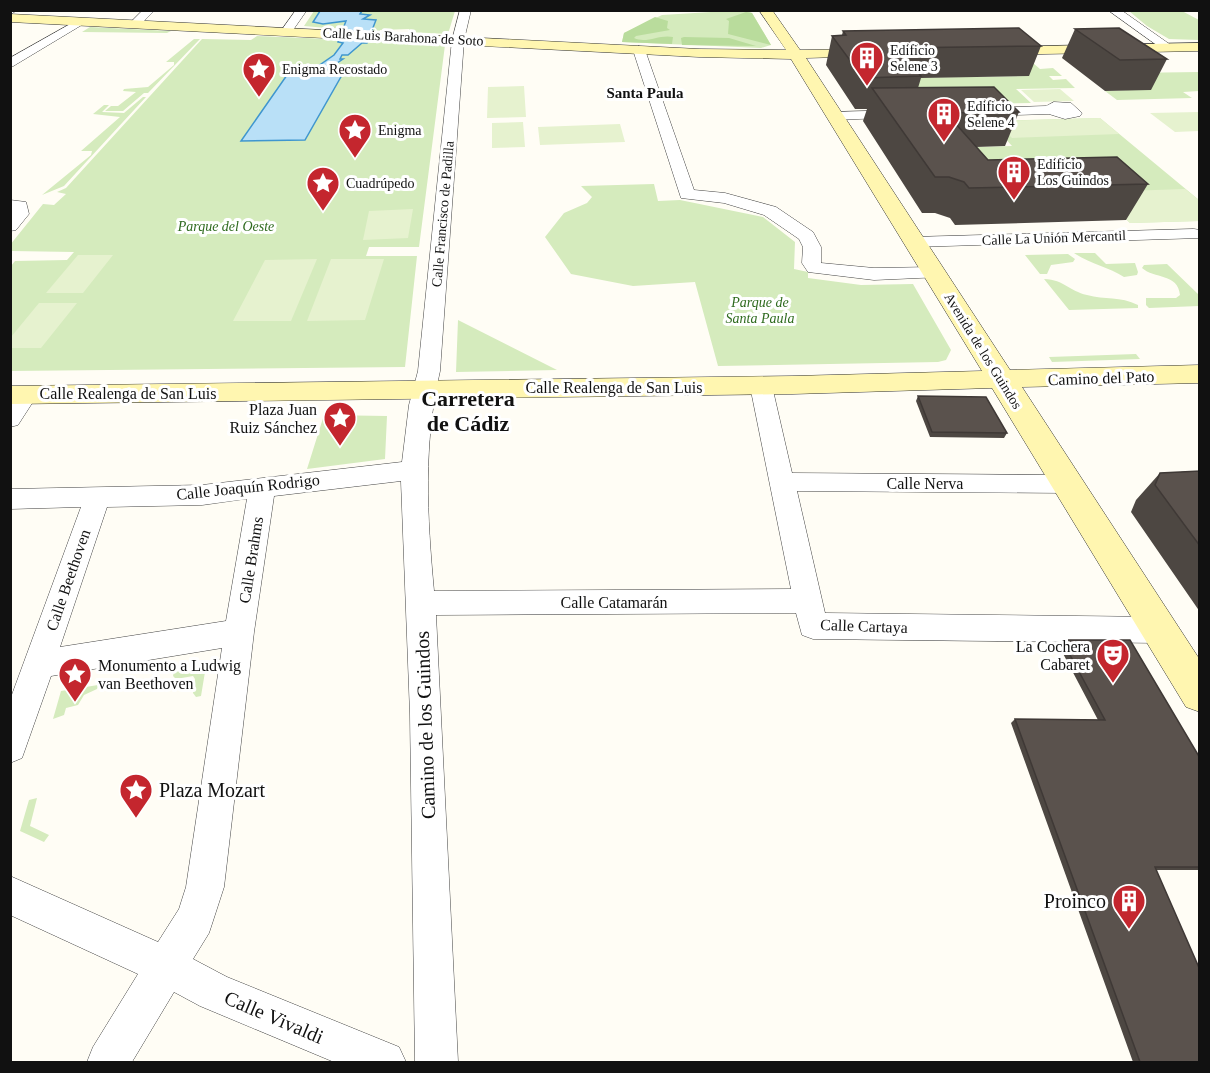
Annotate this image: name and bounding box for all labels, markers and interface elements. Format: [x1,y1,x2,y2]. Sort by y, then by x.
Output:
street label: Calle Luis Barahona de Soto [322,25,484,49]
building icon: Edificio Selene 3 [849,40,885,87]
place label: Edificio Selene 3 [890,43,938,74]
place icon: Enigma Recostado [241,51,277,98]
place label: Enigma Recostado [282,62,387,77]
district label: Santa Paula [606,85,684,101]
building icon: Edificio Selene 4 [926,96,962,143]
place label: Edificio Selene 4 [967,99,1015,130]
place icon: Enigma [337,112,373,159]
place label: Enigma [378,123,422,138]
street label: Calle Francisco de Padilla [429,140,457,288]
building icon: Edificio Los Guindos [996,154,1032,201]
place label: Edificio Los Guindos [1037,157,1109,188]
place icon: Cuadrúpedo [305,165,341,212]
place label: Cuadrúpedo [346,176,414,191]
park label: Parque del Oeste [177,219,274,234]
street label: Calle La Unión Mercantil [982,228,1126,248]
street label: Avenida de los Guindos [941,290,1025,412]
park label: Parque de Santa Paula [726,295,794,326]
street label: Camino del Pato [1047,368,1155,388]
street label: Calle Realenga de San Luis [526,379,702,397]
street label: Calle Realenga de San Luis [40,385,216,403]
district label: Carretera de Cádiz [421,386,515,436]
place icon: Plaza Juan Ruiz Sánchez [322,400,358,447]
place label: Plaza Juan Ruiz Sánchez [229,401,317,436]
street label: Calle Joaquín Rodrigo [176,471,321,504]
street label: Calle Nerva [887,475,963,492]
street label: Calle Brahms [236,515,266,605]
street label: Calle Beethoven [43,527,93,633]
street label: Calle Catamarán [560,594,668,611]
street label: Calle Cartaya [820,616,908,637]
street label: Camino de los Guindos [411,630,439,819]
theatre icon: La Cochera Cabaret [1095,637,1131,684]
place label: La Cochera Cabaret [1016,638,1091,673]
place icon: Monumento a Ludwig van Beethoven [57,656,93,703]
place label: Monumento a Ludwig van Beethoven [98,657,241,692]
place icon: Plaza Mozart [118,772,154,819]
place label: Plaza Mozart [159,779,266,801]
building icon: Proinco [1111,883,1147,930]
place label: Proinco [1044,890,1106,912]
street label: Calle Vivaldi [221,986,327,1048]

